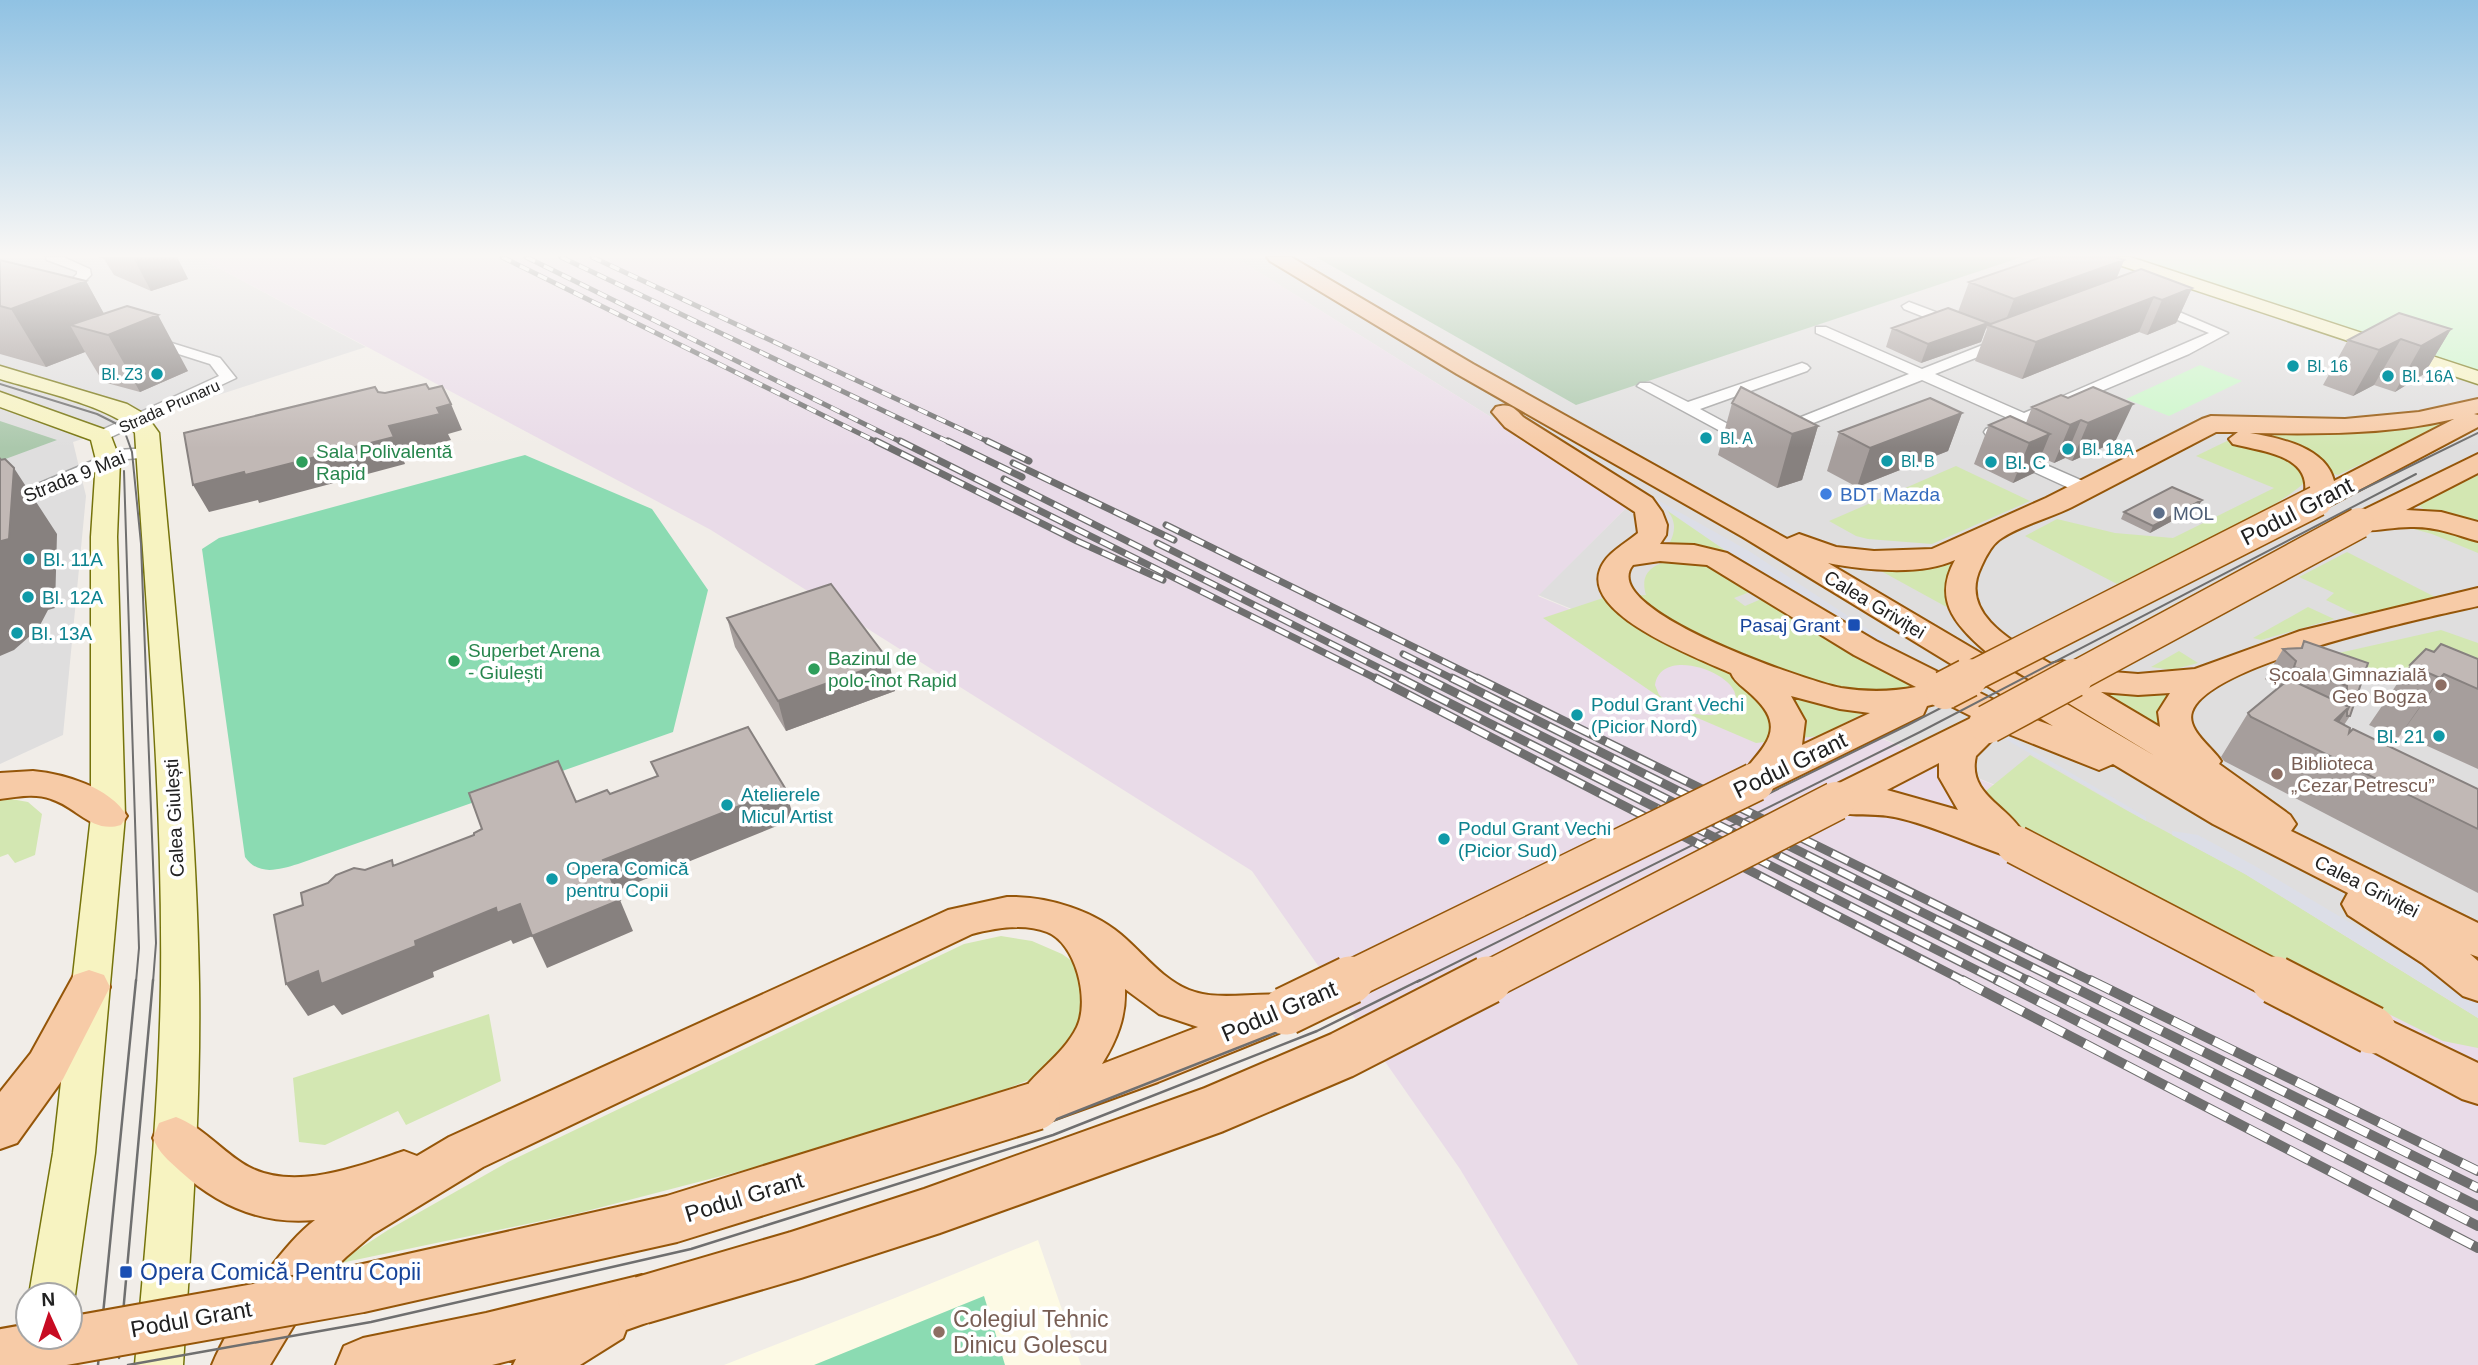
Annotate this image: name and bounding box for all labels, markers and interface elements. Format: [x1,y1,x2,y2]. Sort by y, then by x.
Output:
marker: Bl. 16 [2285,358,2301,374]
place label: Bl. 16 [2307,358,2348,375]
place label: Bl. Z3 [101,366,143,383]
marker: Bl. Z3 [149,366,165,382]
marker: Bl. 16A [2380,368,2396,384]
place label: Bl. 16A [2402,368,2454,385]
street label: Strada Prunaru [116,377,222,436]
marker: Bl. A [1698,430,1714,446]
place label: Bl. A [1720,430,1753,447]
place label: Sala Polivalentă Rapid [316,441,453,484]
marker: Bl. 18A [2060,441,2076,457]
place label: Bl. 18A [2082,441,2134,458]
street label: Strada 9 Mai [20,447,128,506]
place label: Bl. C [2005,452,2046,473]
marker: Bl. B [1879,453,1895,469]
place label: Bl. B [1901,453,1935,470]
marker: Sala Polivalentă Rapid [294,454,310,470]
marker: Bl. C [1983,454,1999,470]
street label: Podul Grant [2236,471,2358,550]
place label: BDT Mazda [1840,484,1940,505]
marker: BDT Mazda [1818,486,1834,502]
place label: MOL [2173,503,2214,524]
marker: MOL [2151,505,2167,521]
place label: Bl. 11A [43,549,103,570]
marker: Bl. 11A [21,551,37,567]
street label: Calea Griviței [1820,566,1929,643]
place label: Bl. 12A [42,587,104,608]
marker: Bl. 12A [20,589,36,605]
place label: Pasaj Grant [1740,615,1841,636]
marker: Pasaj Grant [1846,617,1862,633]
place label: Bl. 13A [31,623,93,644]
marker: Bl. 13A [9,625,25,641]
place label: Superbet Arena - Giulești [468,640,600,683]
place label: Bazinul de polo-înot Rapid [828,648,957,691]
marker: Superbet Arena - Giulești [446,653,462,669]
marker: Bazinul de polo-înot Rapid [806,661,822,677]
place label: Școala Gimnazială Geo Bogza [2269,664,2427,707]
marker: Școala Gimnazială Geo Bogza [2433,677,2449,693]
place label: Podul Grant Vechi (Picior Nord) [1591,694,1744,737]
marker: Podul Grant Vechi (Picior Nord) [1569,707,1585,723]
street label: Podul Grant [1729,726,1851,804]
place label: Bl. 21 [2376,726,2425,747]
marker: Bl. 21 [2431,728,2447,744]
place label: Biblioteca „Cezar Petrescu” [2291,753,2435,796]
street label: Calea Giulești [161,758,188,878]
marker: Biblioteca „Cezar Petrescu” [2269,766,2285,782]
place label: Atelierele Micul Artist [741,784,834,827]
marker: Atelierele Micul Artist [719,797,735,813]
place label: Podul Grant Vechi (Picior Sud) [1458,818,1611,861]
marker: Podul Grant Vechi (Picior Sud) [1436,831,1452,847]
street label: Calea Griviței [2311,851,2422,922]
place label: Opera Comică pentru Copii [566,858,689,901]
marker: Opera Comică pentru Copii [544,871,560,887]
street label: Podul Grant [1217,975,1341,1047]
street label: Podul Grant [682,1166,807,1227]
place label: Opera Comică Pentru Copii [140,1259,421,1285]
marker: Opera Comică Pentru Copii [118,1264,134,1280]
north arrow [14,1281,84,1351]
text: N [41,1289,56,1310]
street label: Podul Grant [128,1295,254,1342]
place label: Colegiul Tehnic Dinicu Golescu [953,1306,1109,1358]
marker: Colegiul Tehnic Dinicu Golescu [931,1324,947,1340]

